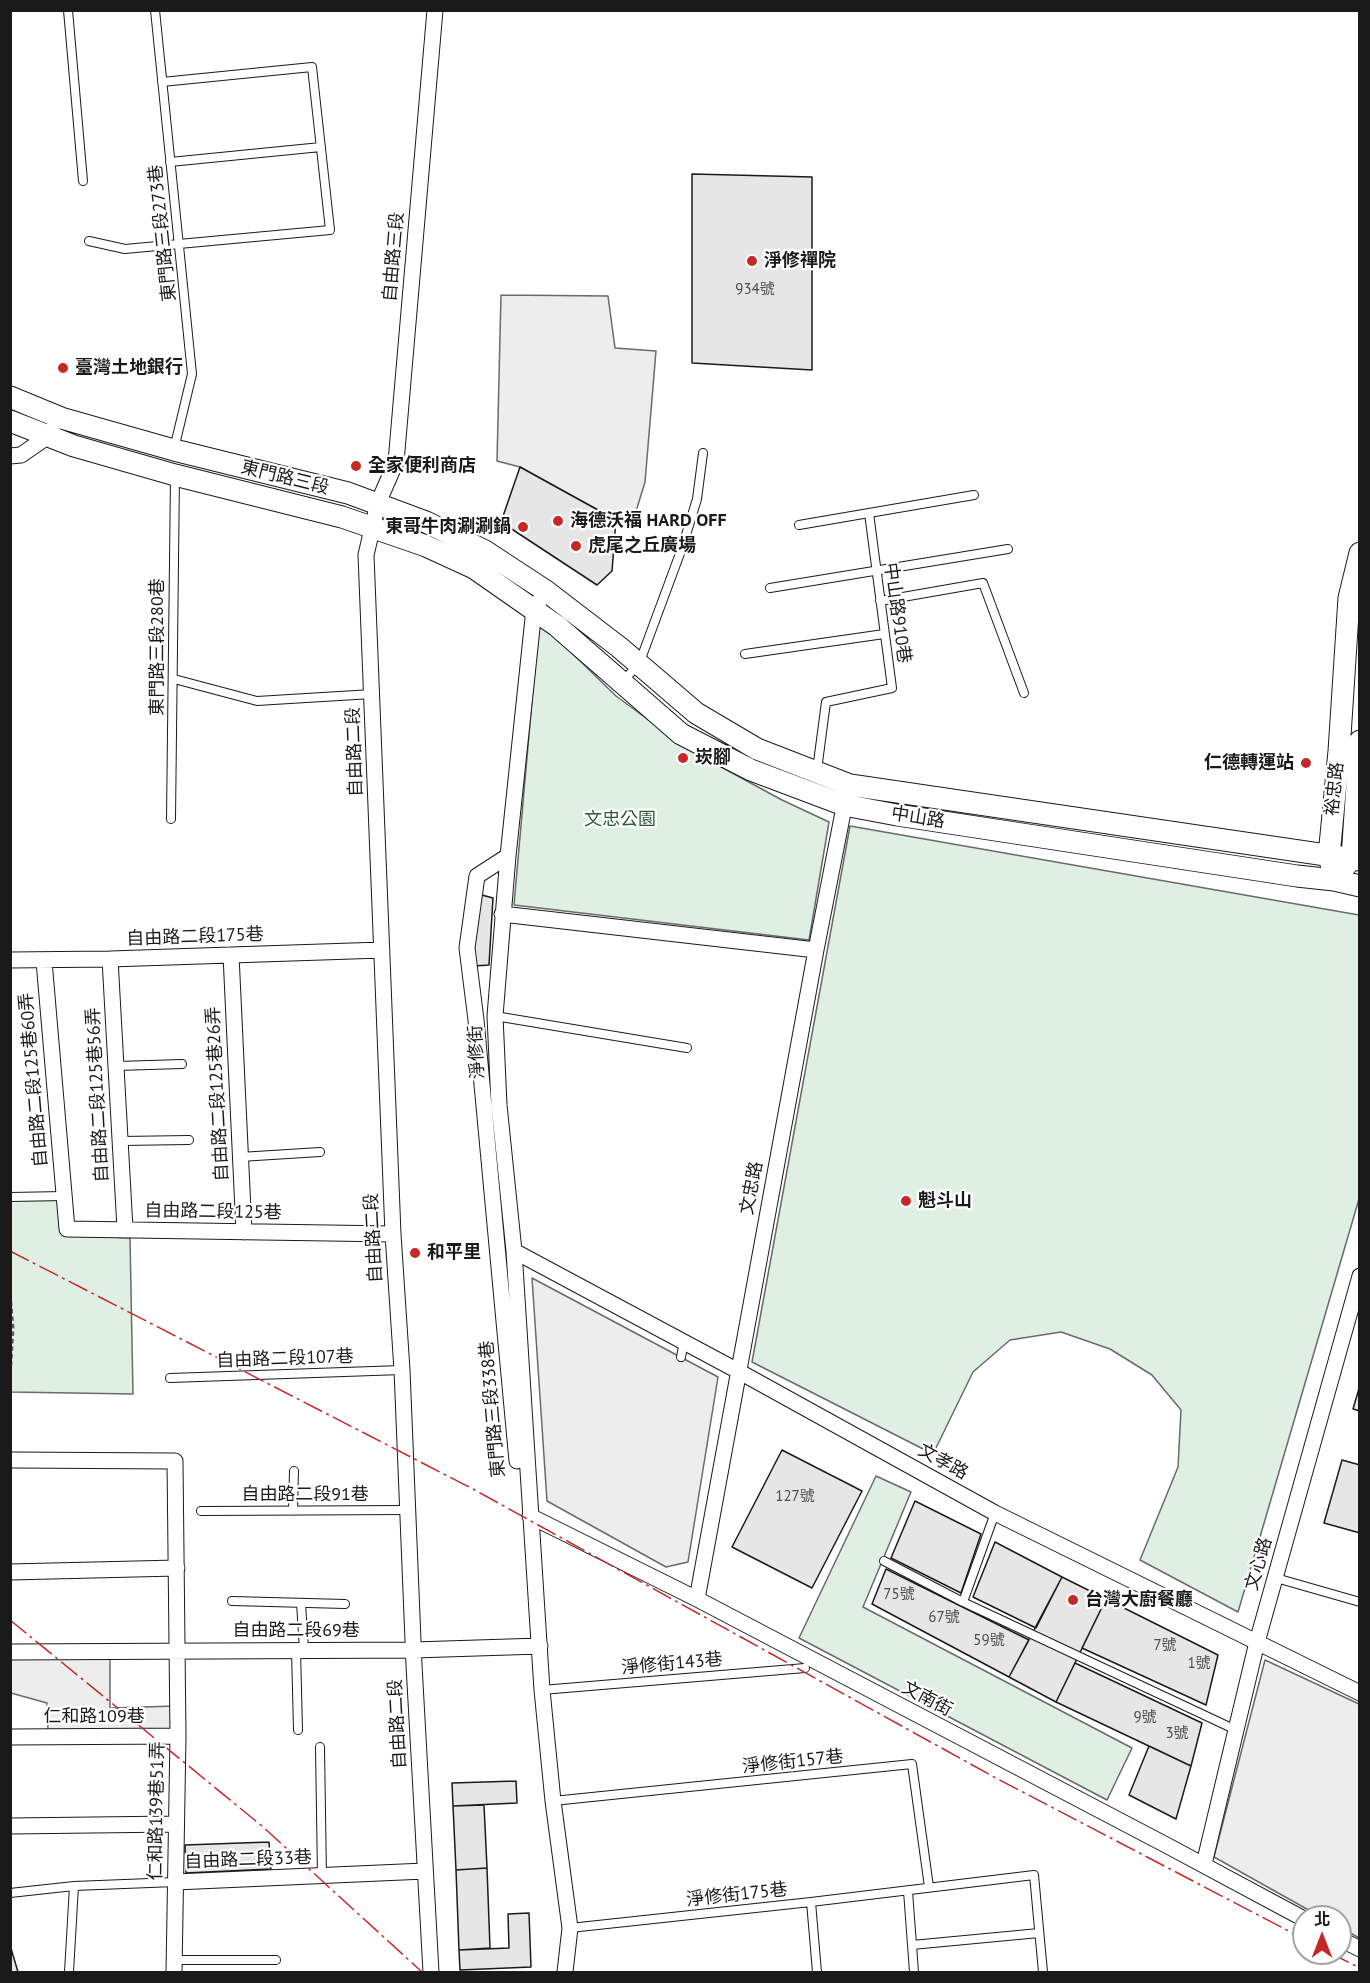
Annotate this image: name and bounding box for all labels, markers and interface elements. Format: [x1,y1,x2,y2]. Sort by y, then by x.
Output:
street label: 東門路三段273巷 [145,164,181,302]
street label: 自由路三段 [379,211,409,303]
place label: 淨修禪院 [764,250,836,272]
marker: 淨修禪院 [745,254,759,268]
house number: 934號 [735,281,775,299]
place label: 臺灣土地銀行 [75,357,183,379]
marker: 臺灣土地銀行 [56,361,70,375]
place label: 全家便利商店 [368,455,476,477]
street label: 東門路三段 [239,457,331,499]
marker: 全家便利商店 [349,459,363,473]
place label: 海德沃福 HARD OFF [570,510,727,532]
marker: 海德沃福 HARD OFF [551,514,565,528]
place label: 東哥牛肉涮涮鍋 [385,516,511,538]
marker: 東哥牛肉涮涮鍋 [516,520,530,534]
place label: 虎尾之丘廣場 [588,535,696,557]
marker: 虎尾之丘廣場 [569,539,583,553]
street label: 中山路910巷 [879,561,915,665]
street label: 東門路三段280巷 [147,578,169,716]
street label: 自由路二段 [343,707,367,797]
place label: 崁腳 [695,747,731,769]
marker: 崁腳 [676,751,690,765]
place label: 仁德轉運站 [1204,752,1294,774]
marker: 仁德轉運站 [1299,756,1313,770]
street label: 裕忠路 [1321,761,1349,817]
street label: 中山路 [890,803,946,833]
park label: 文忠公園 [584,809,656,831]
street label: 自由路二段175巷 [126,924,264,950]
street label: 自由路二段125巷60弄 [16,992,52,1168]
street label: 自由路二段125巷26弄 [203,1006,233,1182]
street label: 自由路二段125巷56弄 [83,1007,113,1183]
street label: 淨修街 [465,1024,489,1080]
street label: 文忠路 [736,1159,768,1217]
place label: 魁斗山 [918,1190,972,1212]
street label: 自由路二段 [361,1192,387,1284]
marker: 魁斗山 [899,1194,913,1208]
street label: 自由路二段125巷 [144,1200,282,1224]
place label: 和平里 [427,1242,481,1264]
marker: 和平里 [408,1246,422,1260]
street label: 東門路三段338巷 [476,1340,510,1478]
street label: 自由路二段107巷 [216,1346,354,1372]
street label: 文孝路 [914,1439,972,1485]
street label: 自由路二段91巷 [241,1484,369,1506]
house number: 127號 [775,1488,815,1506]
street label: 文心路 [1241,1535,1277,1593]
house number: 75號 [883,1586,915,1604]
place label: 台灣大廚餐廳 [1085,1589,1193,1611]
marker: 台灣大廚餐廳 [1066,1593,1080,1607]
house number: 67號 [928,1609,960,1627]
street label: 自由路二段69巷 [232,1620,360,1642]
house number: 59號 [973,1632,1005,1650]
house number: 7號 [1153,1637,1177,1655]
street label: 淨修街143巷 [621,1649,723,1679]
house number: 1號 [1187,1655,1211,1673]
street label: 文南街 [898,1677,956,1721]
street label: 自由路二段 [385,1678,411,1770]
street label: 仁和路109巷 [43,1706,145,1728]
house number: 9號 [1133,1709,1157,1727]
house number: 3號 [1165,1725,1189,1743]
street label: 仁和路139巷51弄 [145,1741,169,1881]
street label: 淨修街157巷 [741,1746,845,1778]
street label: 自由路二段33巷 [184,1847,312,1873]
street label: 淨修街175巷 [685,1879,789,1911]
north arrow [1292,1905,1352,1965]
text: 北 [1314,1909,1330,1929]

